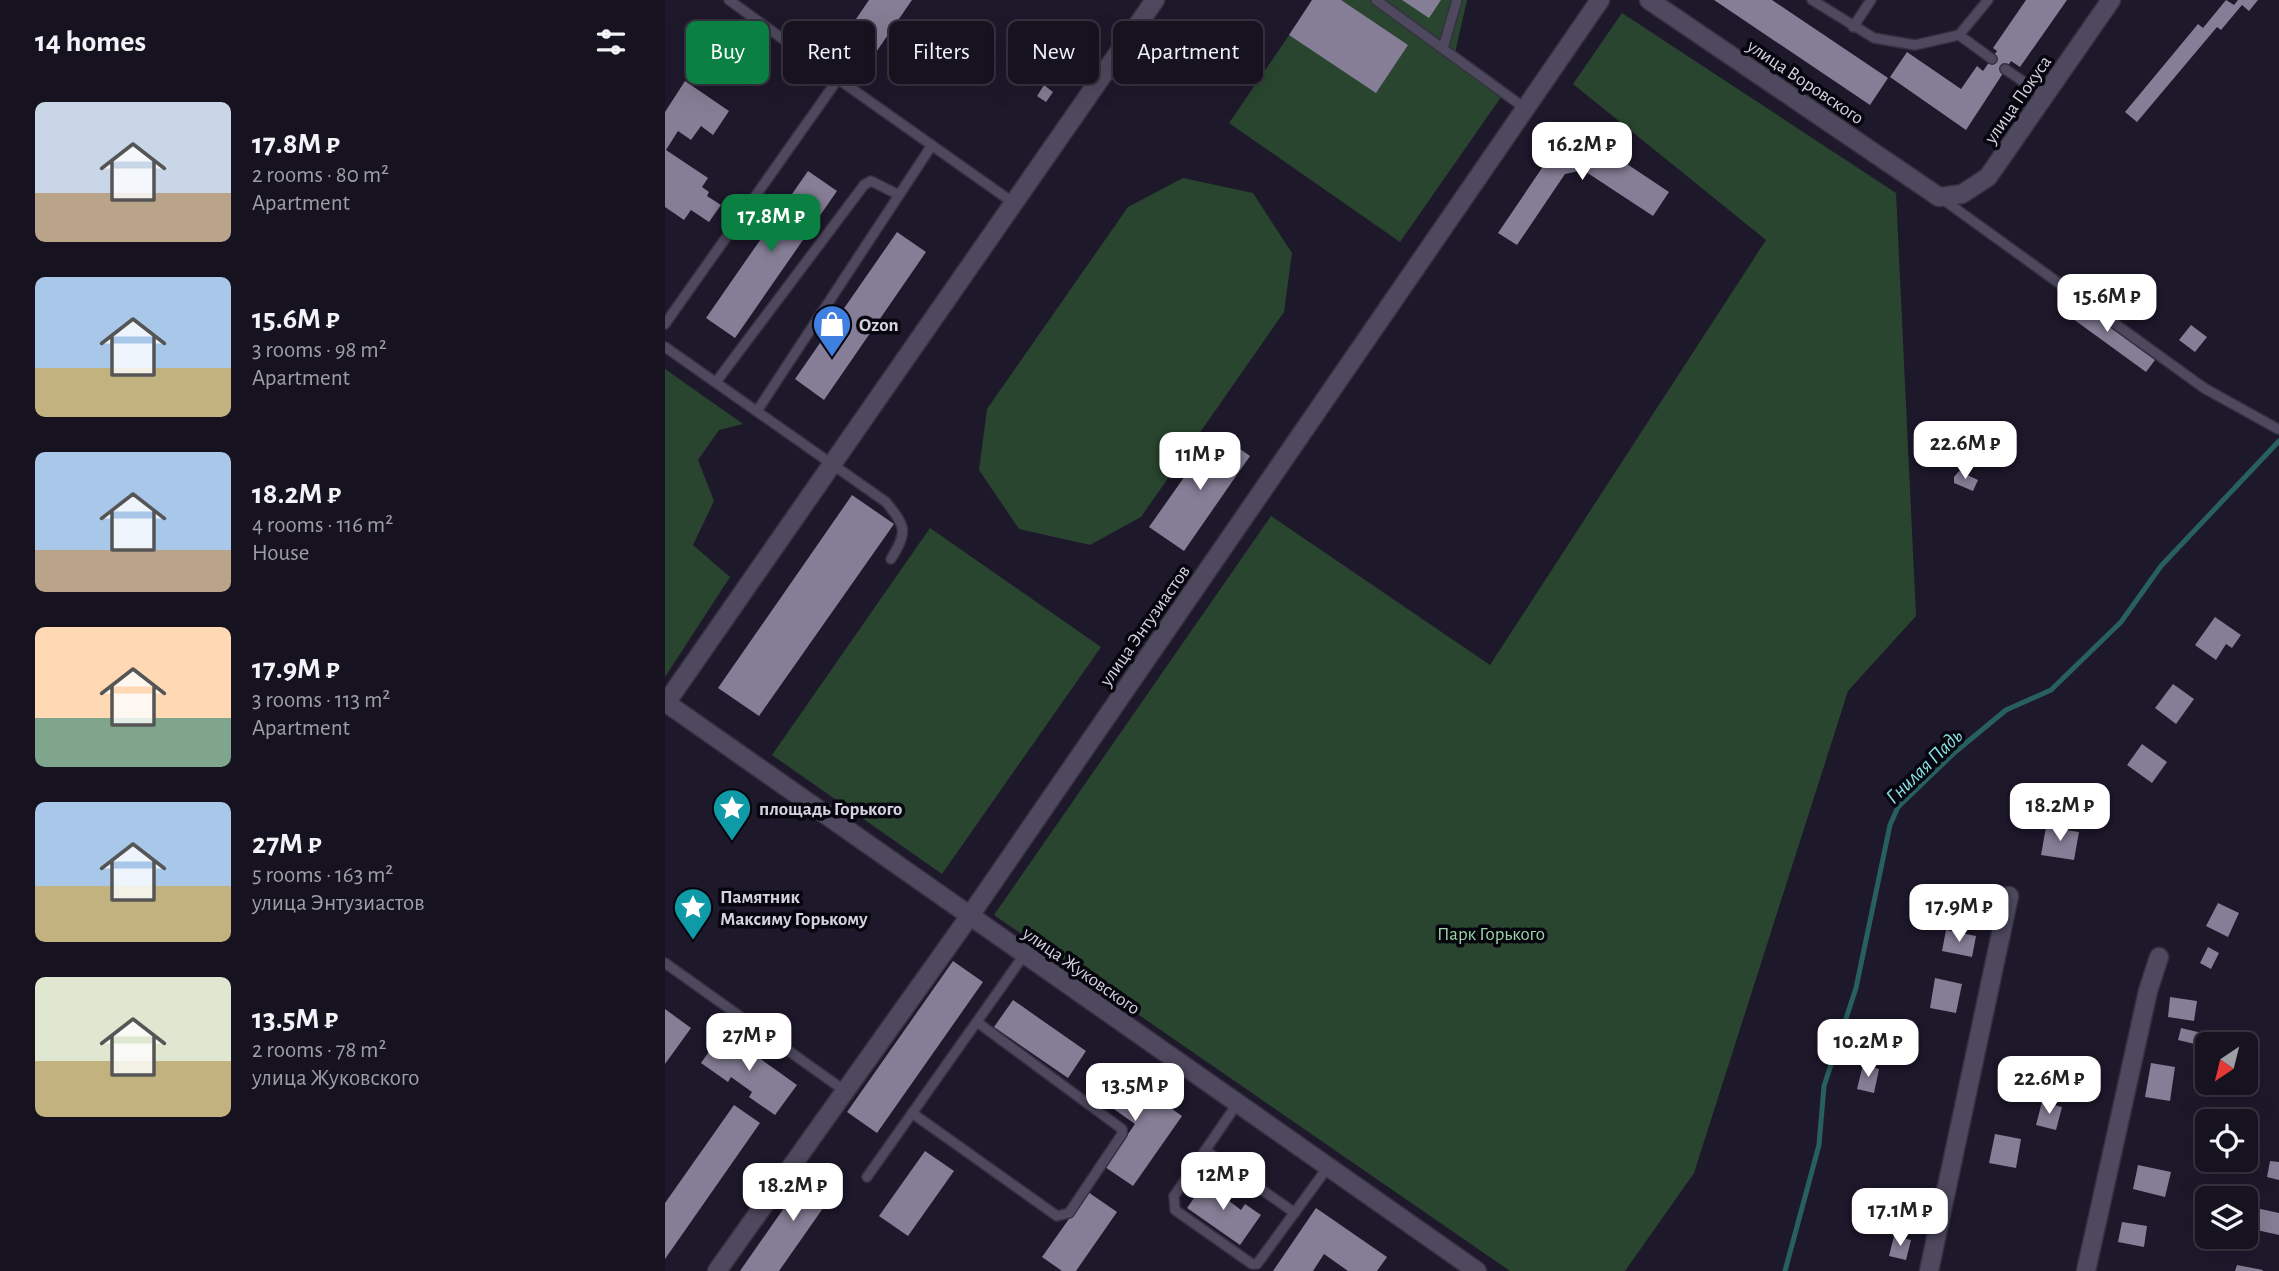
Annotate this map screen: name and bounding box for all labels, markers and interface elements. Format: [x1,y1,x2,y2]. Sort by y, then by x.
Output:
chip: Buy [686,21,769,84]
chip: Rent [783,21,875,84]
chip: Filters [889,21,994,84]
chip: New [1008,21,1099,84]
chip: Apartment [1113,21,1263,84]
icon: filters [592,23,630,61]
text: 14 homes [35,27,146,57]
street label: улица Воровского [1743,36,1867,128]
street label: улица Покуса [1981,52,2056,148]
pin: 16.2M ₽ [1517,122,1647,182]
text: 17.8M ₽ [252,129,340,159]
icon: home [91,130,175,214]
text: 16.2M ₽ [1548,133,1616,156]
text: 2 rooms · 80 m² [252,164,389,187]
text: Apartment [252,192,350,215]
pin: 17.8M ₽ [706,194,836,254]
text: 17.8M ₽ [737,205,805,228]
pin: 15.6M ₽ [2042,274,2172,334]
text: 15.6M ₽ [2073,285,2141,308]
shop icon: Ozon [811,303,853,358]
text: 15.6M ₽ [252,304,340,334]
icon: home [91,305,175,389]
place label: Ozon [859,316,898,335]
text: 3 rooms · 98 m² [252,339,387,362]
text: Apartment [252,367,350,390]
pin: 22.6M ₽ [1900,421,2030,481]
text: 22.6M ₽ [1930,432,2000,455]
pin: 11M ₽ [1151,433,1249,492]
text: 11M ₽ [1175,443,1225,466]
text: 18.2M ₽ [252,479,341,509]
icon: home [91,480,175,564]
text: 4 rooms · 116 m² [252,514,393,537]
text: House [252,542,309,565]
street label: улица Энтузиастов [1096,562,1194,691]
text: 17.9M ₽ [252,654,340,684]
icon: home [91,655,175,739]
text: 3 rooms · 113 m² [252,689,390,712]
text: Apartment [252,717,350,740]
water label: Гнилая Падь [1882,725,1967,808]
pin: 18.2M ₽ [1995,784,2125,843]
place icon: площадь Горького [711,787,753,842]
text: 18.2M ₽ [2026,794,2094,817]
place label: площадь Горького [759,800,902,819]
text: 27M ₽ [252,829,322,859]
icon: home [91,830,175,914]
text: 5 rooms · 163 m² [252,864,393,887]
pin: 17.9M ₽ [1894,884,2024,944]
place icon: Памятник Максиму Горькому [672,886,714,941]
place label: Памятник Максиму Горькому [720,888,868,929]
text: улица Энтузиастов [252,892,425,915]
text: 17.9M ₽ [1925,895,1993,918]
street label: улица Жуковского [1018,923,1143,1019]
park label: Парк Горького [1437,925,1545,944]
text: 13.5M ₽ [252,1004,338,1034]
icon: home [91,1005,175,1089]
pin: 27M ₽ [700,1014,798,1073]
pin: 10.2M ₽ [1803,1020,1933,1079]
text: 27M ₽ [722,1024,776,1047]
text: 10.2M ₽ [1834,1030,1902,1053]
north arrow [2195,1032,2257,1096]
map controls [2195,1032,2258,1249]
text: 2 rooms · 78 m² [252,1039,387,1062]
pin: 22.6M ₽ [1984,1056,2114,1116]
pin: 13.5M ₽ [1070,1064,1200,1123]
text: улица Жуковского [252,1067,419,1090]
text: 22.6M ₽ [2014,1067,2084,1090]
text: 13.5M ₽ [1102,1074,1168,1097]
button: locate [2195,1109,2258,1172]
pin: 12M ₽ [1174,1152,1272,1212]
text: 12M ₽ [1197,1163,1249,1186]
pin: 18.2M ₽ [728,1164,858,1223]
text: 18.2M ₽ [759,1174,827,1197]
button: layers [2195,1186,2258,1249]
pin: 17.1M ₽ [1835,1188,1965,1248]
text: 17.1M ₽ [1868,1199,1932,1222]

